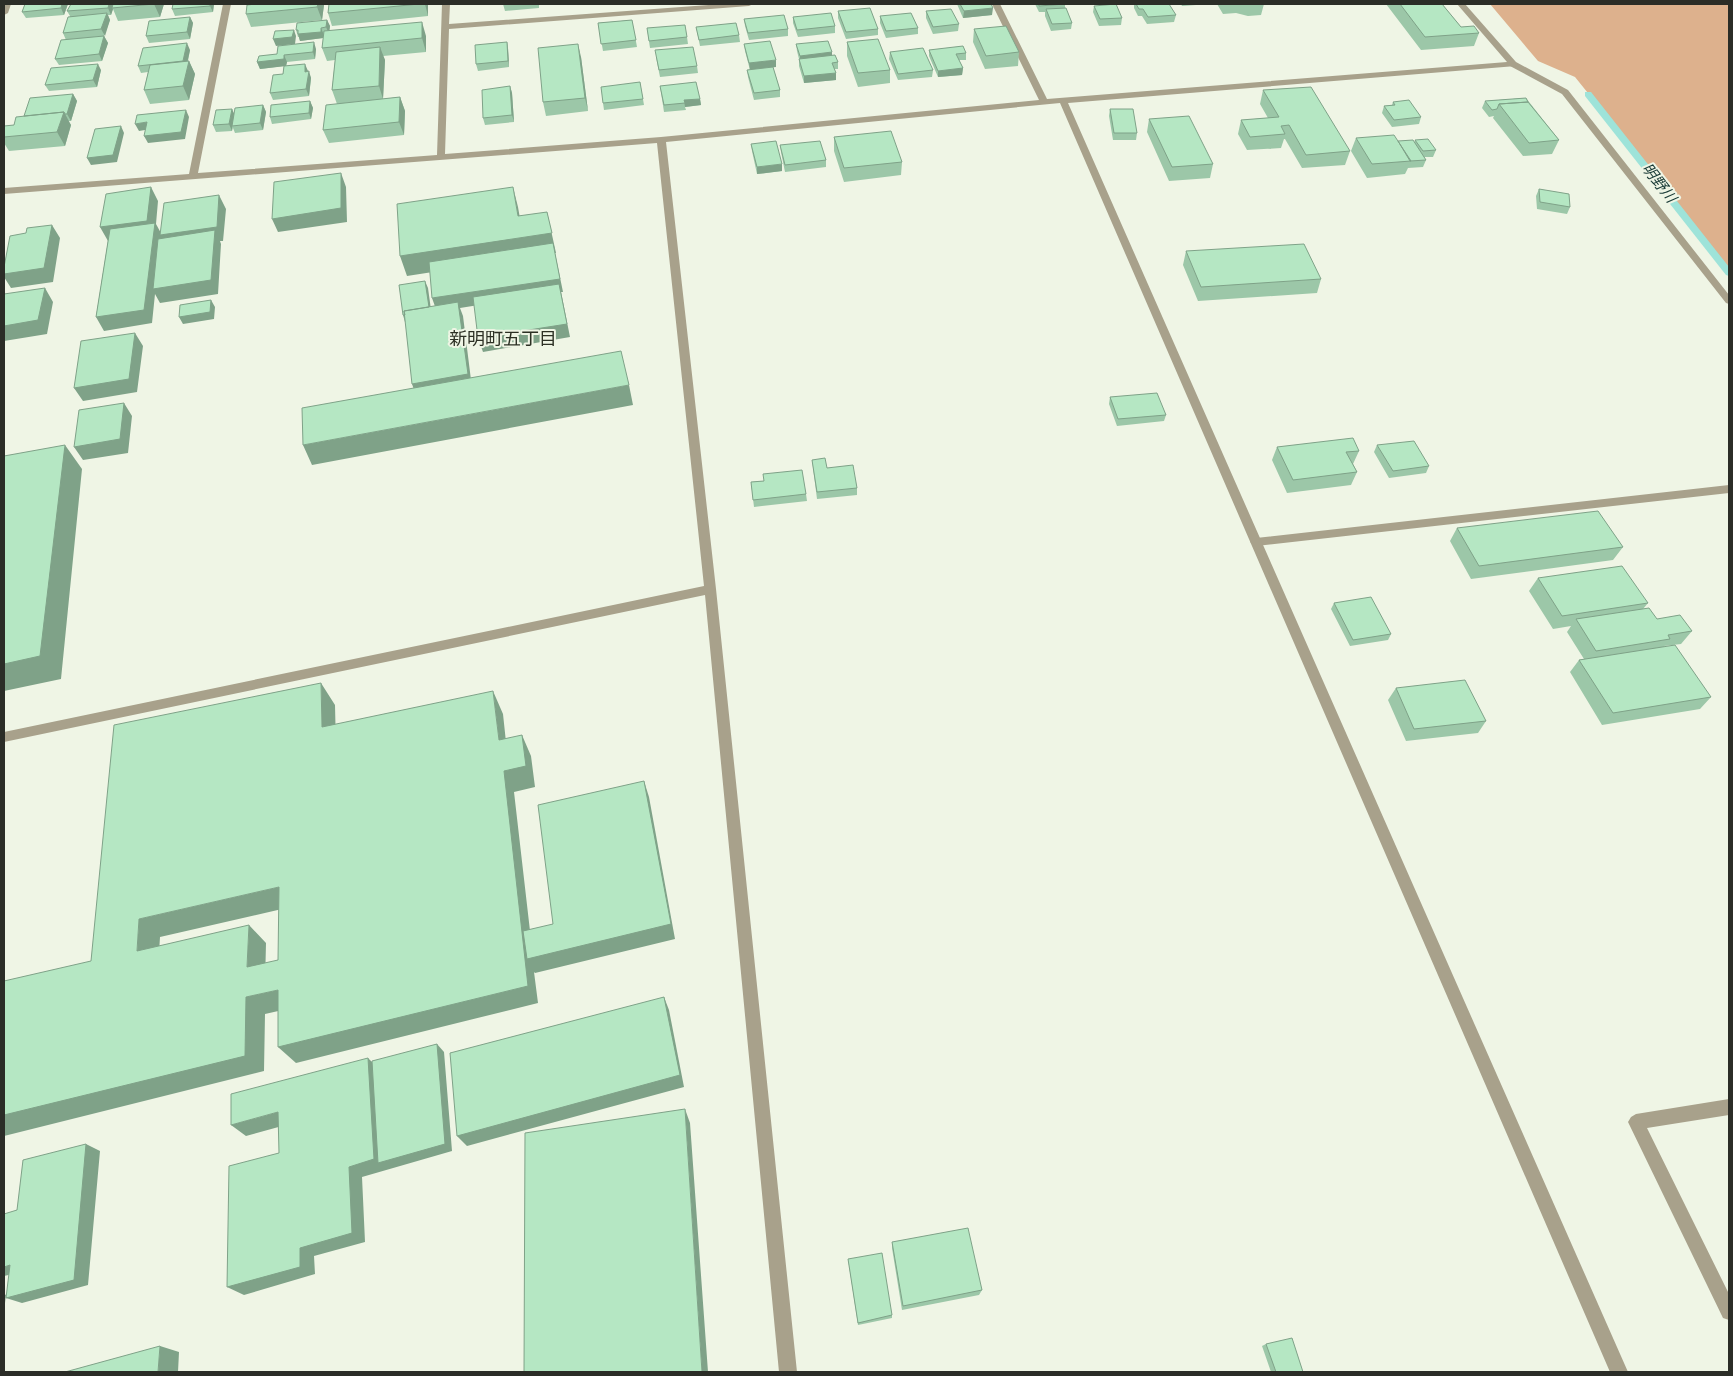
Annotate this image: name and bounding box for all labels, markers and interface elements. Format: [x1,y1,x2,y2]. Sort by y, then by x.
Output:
water label: 明野川 [1639,160,1681,207]
district label: 新明町五丁目 [449,328,557,349]

